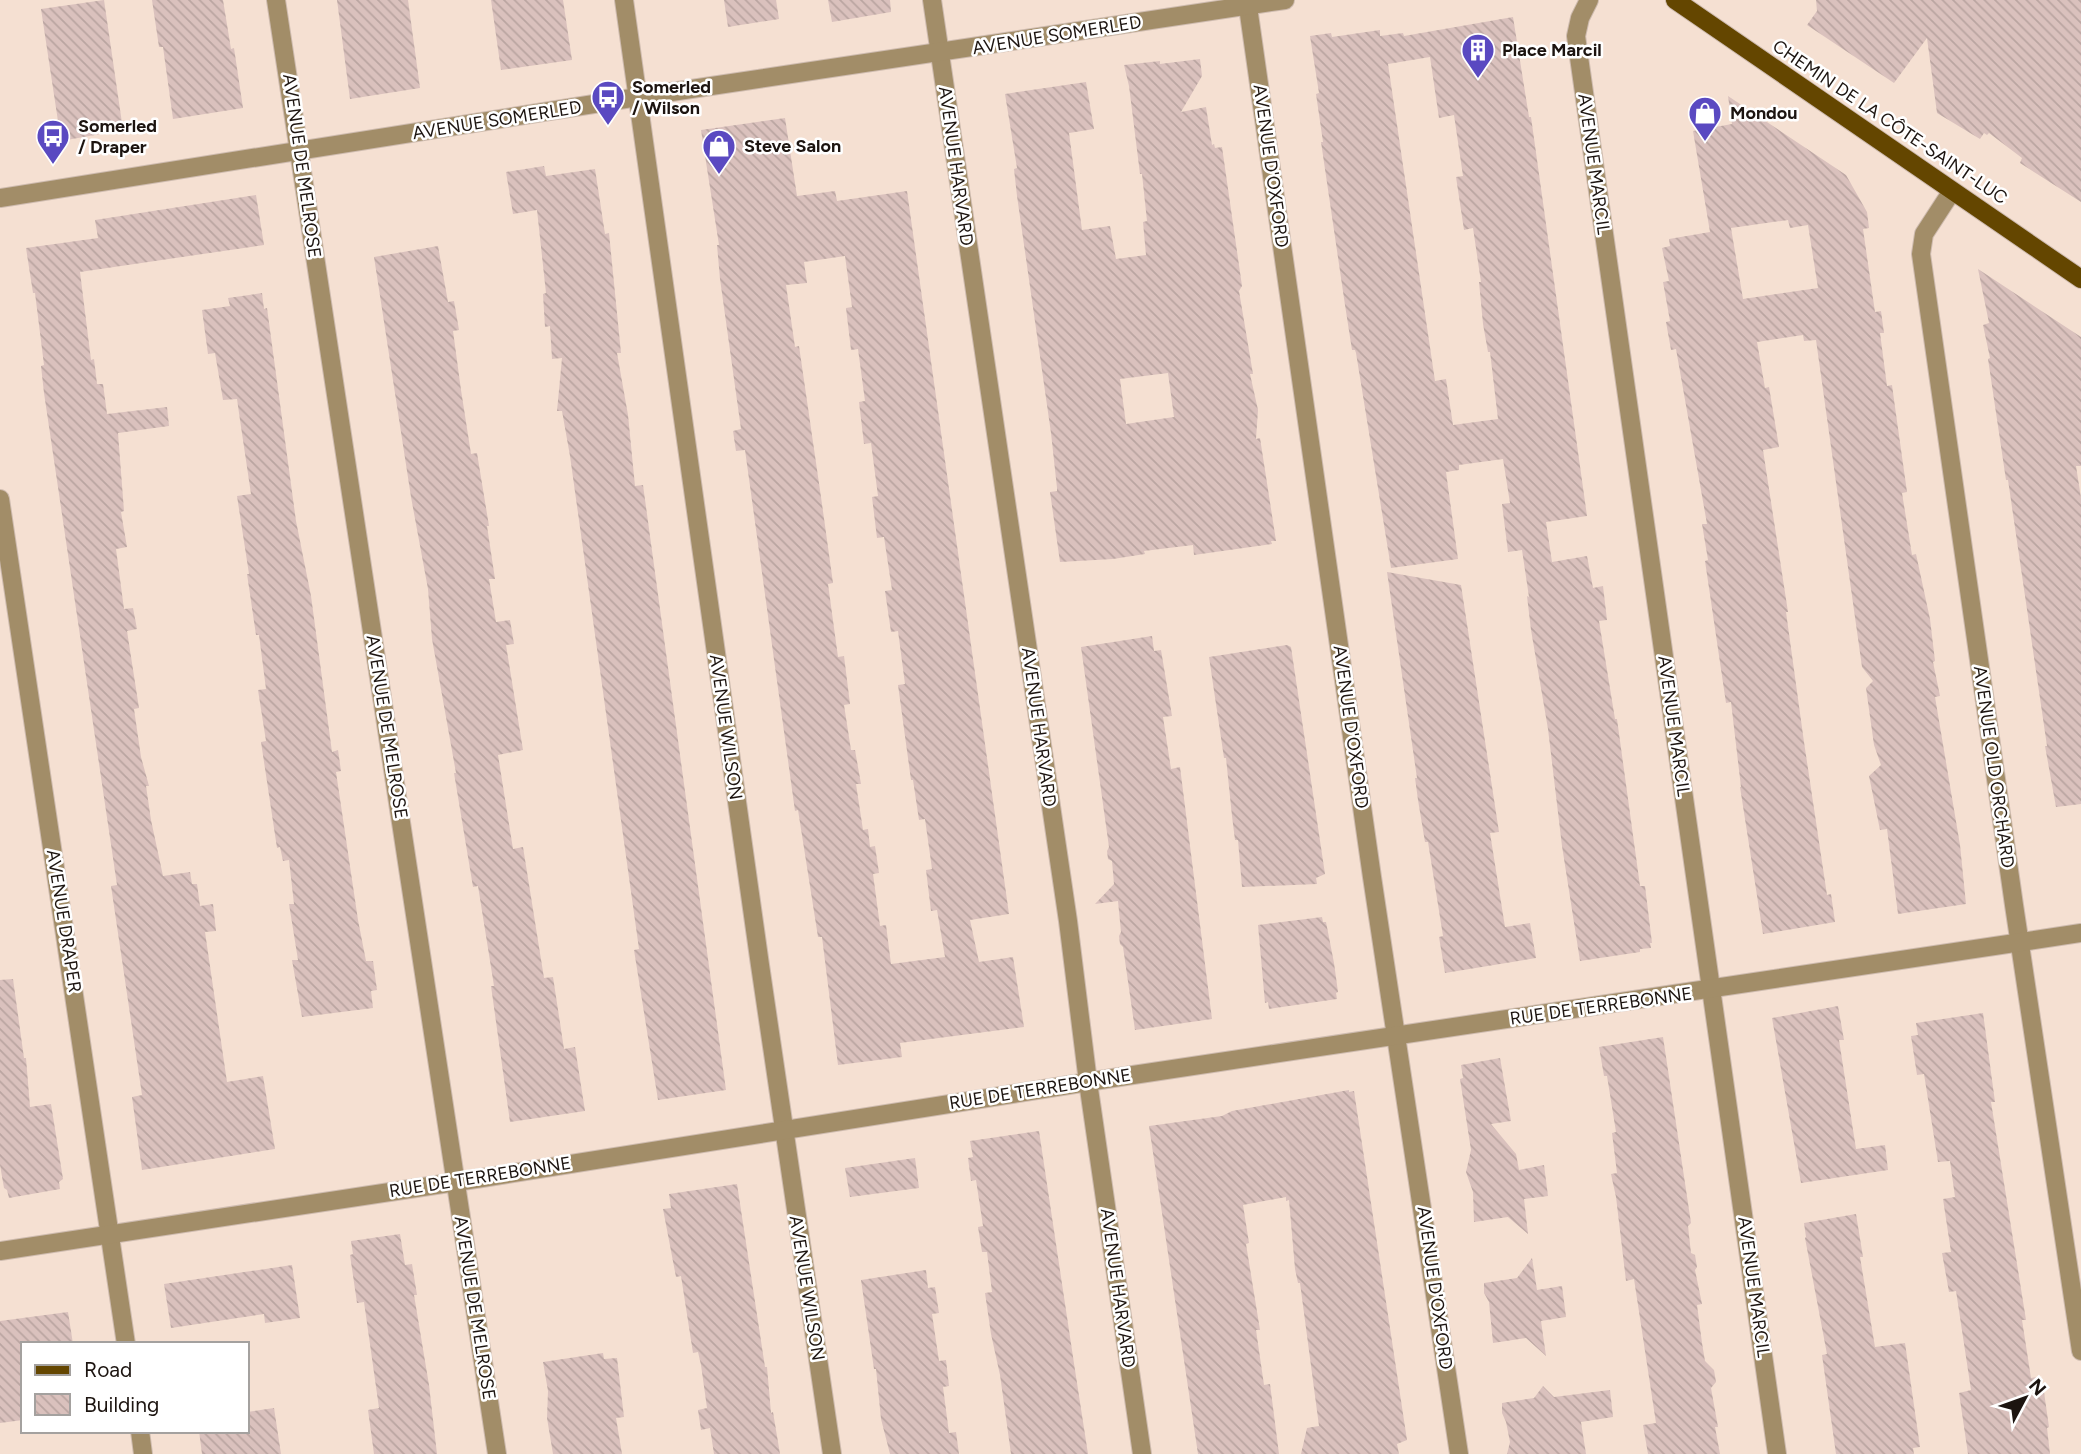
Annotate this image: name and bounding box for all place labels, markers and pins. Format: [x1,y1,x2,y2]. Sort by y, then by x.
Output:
building icon: Place Marcil [1459,31,1497,80]
place label: Place Marcil [1502,39,1602,61]
place label: Somerled / Wilson [632,76,711,119]
bus stop icon: Somerled / Wilson [589,78,627,127]
shop icon: Mondou [1686,94,1724,143]
place label: Mondou [1730,102,1798,124]
place label: Somerled / Draper [78,115,157,158]
bus stop icon: Somerled / Draper [34,117,72,166]
shop icon: Steve Salon [700,127,738,176]
place label: Steve Salon [744,135,841,157]

